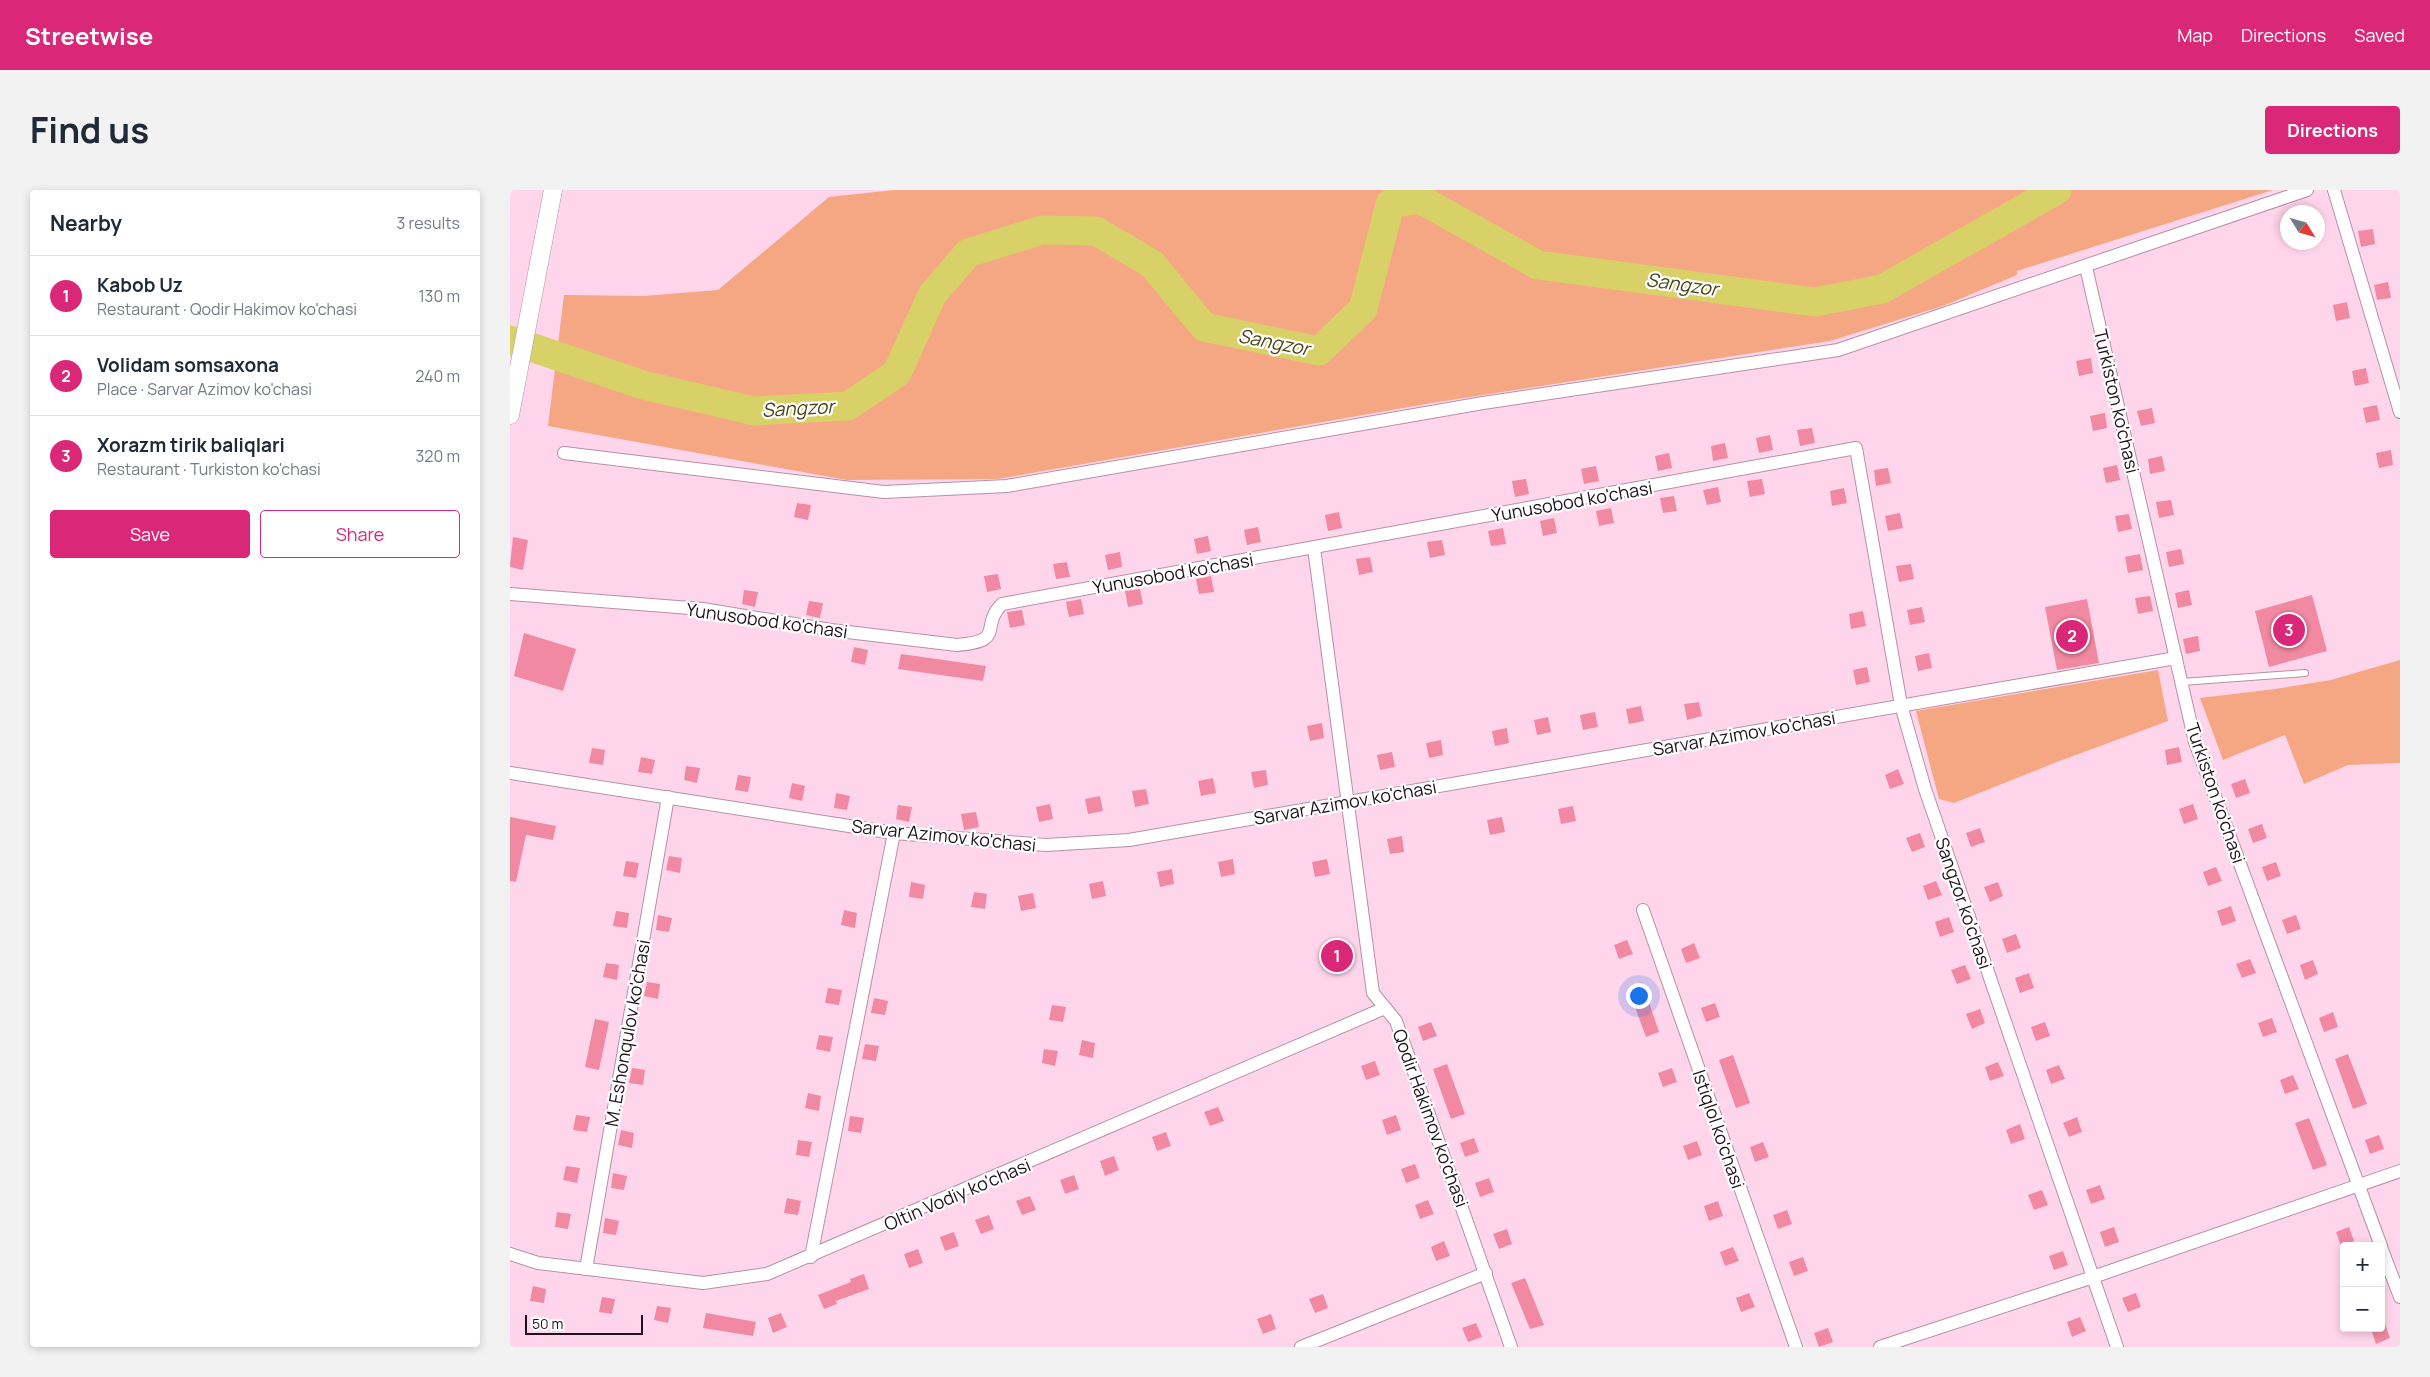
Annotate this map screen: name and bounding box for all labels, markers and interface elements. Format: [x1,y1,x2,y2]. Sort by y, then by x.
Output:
text: Streetwise [25,19,153,52]
text: Map [2177,23,2213,47]
text: Directions [2241,23,2326,47]
text: Saved [2354,23,2405,47]
text: Find us [30,106,149,154]
button: Directions [2265,106,2400,154]
north arrow [2280,205,2325,250]
text: Nearby [50,209,122,237]
text: 3 results [397,212,460,234]
water label: Sangzor [1644,266,1722,302]
text: Kabob Uz [97,272,183,298]
text: 1 [62,285,70,307]
text: 130 m [418,285,460,307]
text: Restaurant · Qodir Hakimov ko'chasi [97,298,357,320]
water label: Sangzor [1236,322,1314,362]
street label: Turkiston ko'chasi [2089,327,2145,475]
text: Volidam somsaxona [97,352,279,378]
text: 2 [61,365,71,387]
text: 240 m [415,365,460,387]
text: Place · Sarvar Azimov ko'chasi [97,378,312,400]
water label: Sangzor [761,393,837,423]
text: Xorazm tirik baliqlari [97,432,285,458]
text: 3 [61,445,71,467]
text: 320 m [416,445,460,467]
text: Restaurant · Turkiston ko'chasi [97,458,321,480]
street label: Yunusobod ko'chasi [1490,475,1654,527]
button: Save [50,510,250,558]
button: Share [260,510,460,558]
street label: Yunusobod ko'chasi [1091,547,1255,599]
street label: Yunusobod ko'chasi [685,597,849,643]
pin: 3 [2273,611,2305,649]
pin: 2 [2056,617,2088,655]
street label: Sarvar Azimov ko'chasi [1651,705,1837,761]
street label: Turkiston ko'chasi [2181,720,2251,866]
street label: Sarvar Azimov ko'chasi [1252,774,1438,830]
street label: Sarvar Azimov ko'chasi [851,813,1037,857]
street label: Sangzor ko'chasi [1930,834,1998,972]
pin: 1 [1321,937,1353,975]
street label: M. Eshonqulov ko'chasi [599,938,655,1128]
your location [1626,983,1652,1009]
street label: Qodir Hakimov ko'chasi [1388,1026,1474,1210]
street label: Istiqlol ko'chasi [1687,1066,1751,1192]
street label: Oltin Vodiy ko'chasi [880,1152,1034,1236]
map controls [2340,1242,2385,1332]
button: + [2340,1242,2385,1287]
button: − [2340,1287,2385,1332]
scale bar [525,1312,642,1335]
text: 50 m [532,1314,563,1333]

